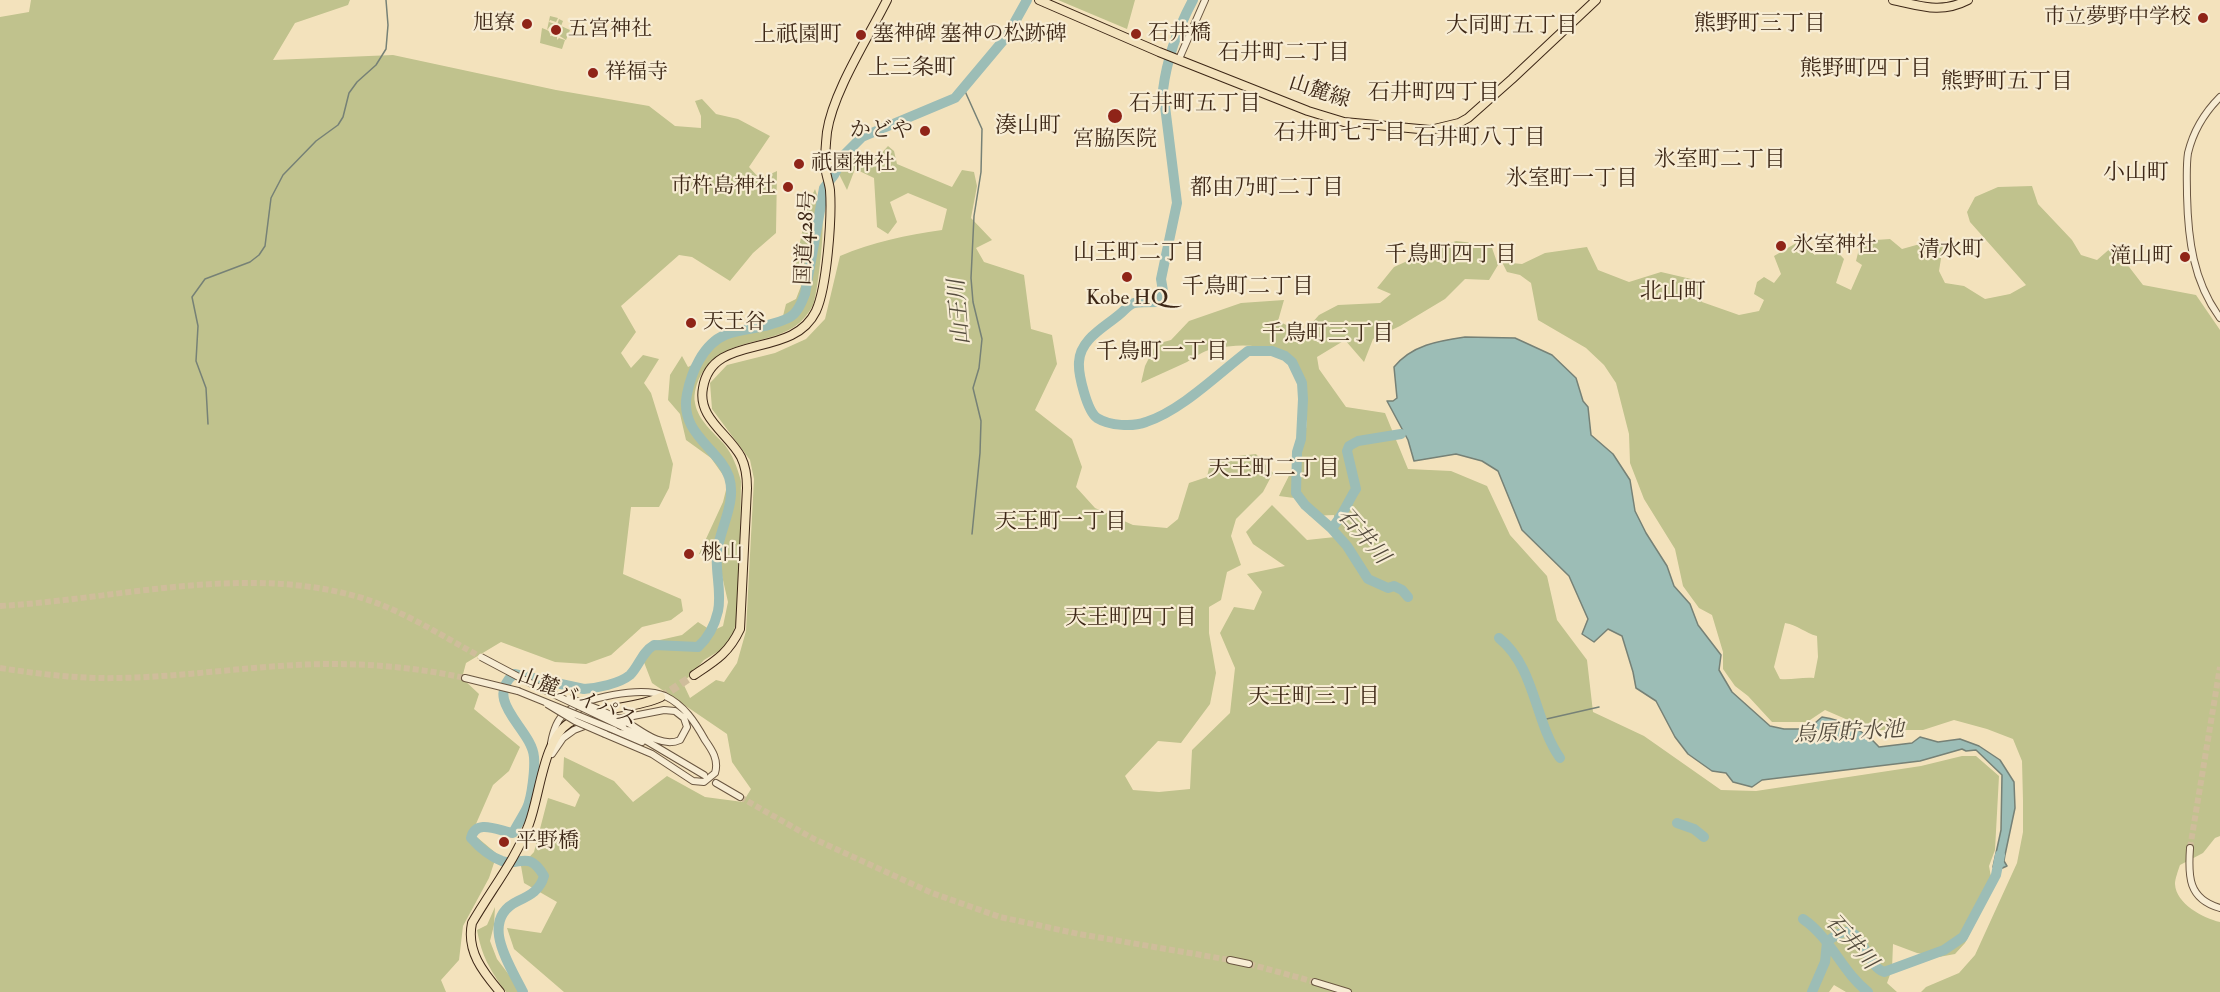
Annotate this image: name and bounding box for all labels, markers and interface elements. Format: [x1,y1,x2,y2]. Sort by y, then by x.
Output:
place label: 市立夢野中学校 [2044,5,2191,31]
place label: 旭寮 [473,11,515,37]
marker: 市立夢野中学校 [2196,11,2210,25]
district label: 熊野町三丁目 [1694,12,1826,38]
district label: 大同町五丁目 [1446,14,1578,40]
marker: 旭寮 [520,17,534,31]
place label: 五宮神社 [568,17,652,43]
place label: 石井橋 [1148,21,1211,47]
place label: 塞神碑 塞神の松跡碑 [873,22,1066,48]
marker: 五宮神社 [549,23,563,37]
district label: 上祇園町 [754,23,842,49]
marker: 石井橋 [1129,27,1143,41]
marker: 塞神碑 塞神の松跡碑 [854,28,868,42]
district label: 石井町二丁目 [1218,41,1350,67]
district label: 上三条町 [868,56,956,82]
district label: 熊野町四丁目 [1800,57,1932,83]
place label: 祥福寺 [605,60,668,86]
marker: 祥福寺 [586,66,600,80]
district label: 熊野町五丁目 [1941,70,2073,96]
street label: 山麓線 [1285,71,1353,115]
district label: 石井町四丁目 [1368,81,1500,107]
district label: 石井町五丁目 [1129,92,1261,118]
marker: 宮脇医院 [1106,107,1124,125]
district label: 湊山町 [995,114,1061,140]
place label: かどや [850,118,913,144]
district label: 石井町七丁目 [1274,121,1406,147]
marker: かどや [918,124,932,138]
district label: 石井町八丁目 [1414,126,1546,152]
place label: 宮脇医院 [1073,127,1157,153]
district label: 氷室町二丁目 [1654,148,1786,174]
place label: 祇園神社 [811,151,895,177]
marker: 祇園神社 [792,157,806,171]
district label: 小山町 [2103,161,2169,187]
district label: 氷室町一丁目 [1506,167,1638,193]
place label: 市杵島神社 [671,174,776,200]
district label: 都由乃町二丁目 [1190,176,1344,202]
marker: 市杵島神社 [781,180,795,194]
street label: 国道428号 [792,190,822,286]
place label: 氷室神社 [1793,233,1877,259]
district label: 清水町 [1918,238,1984,264]
marker: 氷室神社 [1774,239,1788,253]
district label: 山王町二丁目 [1073,241,1205,267]
district label: 千鳥町四丁目 [1385,243,1517,269]
place label: 滝山町 [2110,244,2173,270]
marker: 滝山町 [2178,250,2192,264]
marker: Kobe HQ [1120,270,1134,284]
district label: 千鳥町二丁目 [1182,275,1314,301]
water label: 山王川 [945,278,977,346]
district label: 北山町 [1640,280,1706,306]
place label: Kobe HQ [1086,286,1168,312]
place label: 天王谷 [703,310,766,336]
marker: 天王谷 [684,316,698,330]
district label: 千鳥町三丁目 [1262,322,1394,348]
district label: 千鳥町一丁目 [1096,340,1228,366]
district label: 天王町二丁目 [1208,457,1340,483]
water label: 石井川 [1330,503,1394,571]
district label: 天王町一丁目 [995,510,1127,536]
place label: 桃山 [701,541,743,567]
marker: 桃山 [682,547,696,561]
district label: 天王町四丁目 [1065,606,1197,632]
street label: 山麓バイパス [514,665,640,733]
district label: 天王町三丁目 [1248,685,1380,711]
water label: 烏原貯水池 [1793,718,1905,750]
place label: 平野橋 [516,829,579,855]
marker: 平野橋 [497,835,511,849]
water label: 石井川 [1818,910,1882,976]

